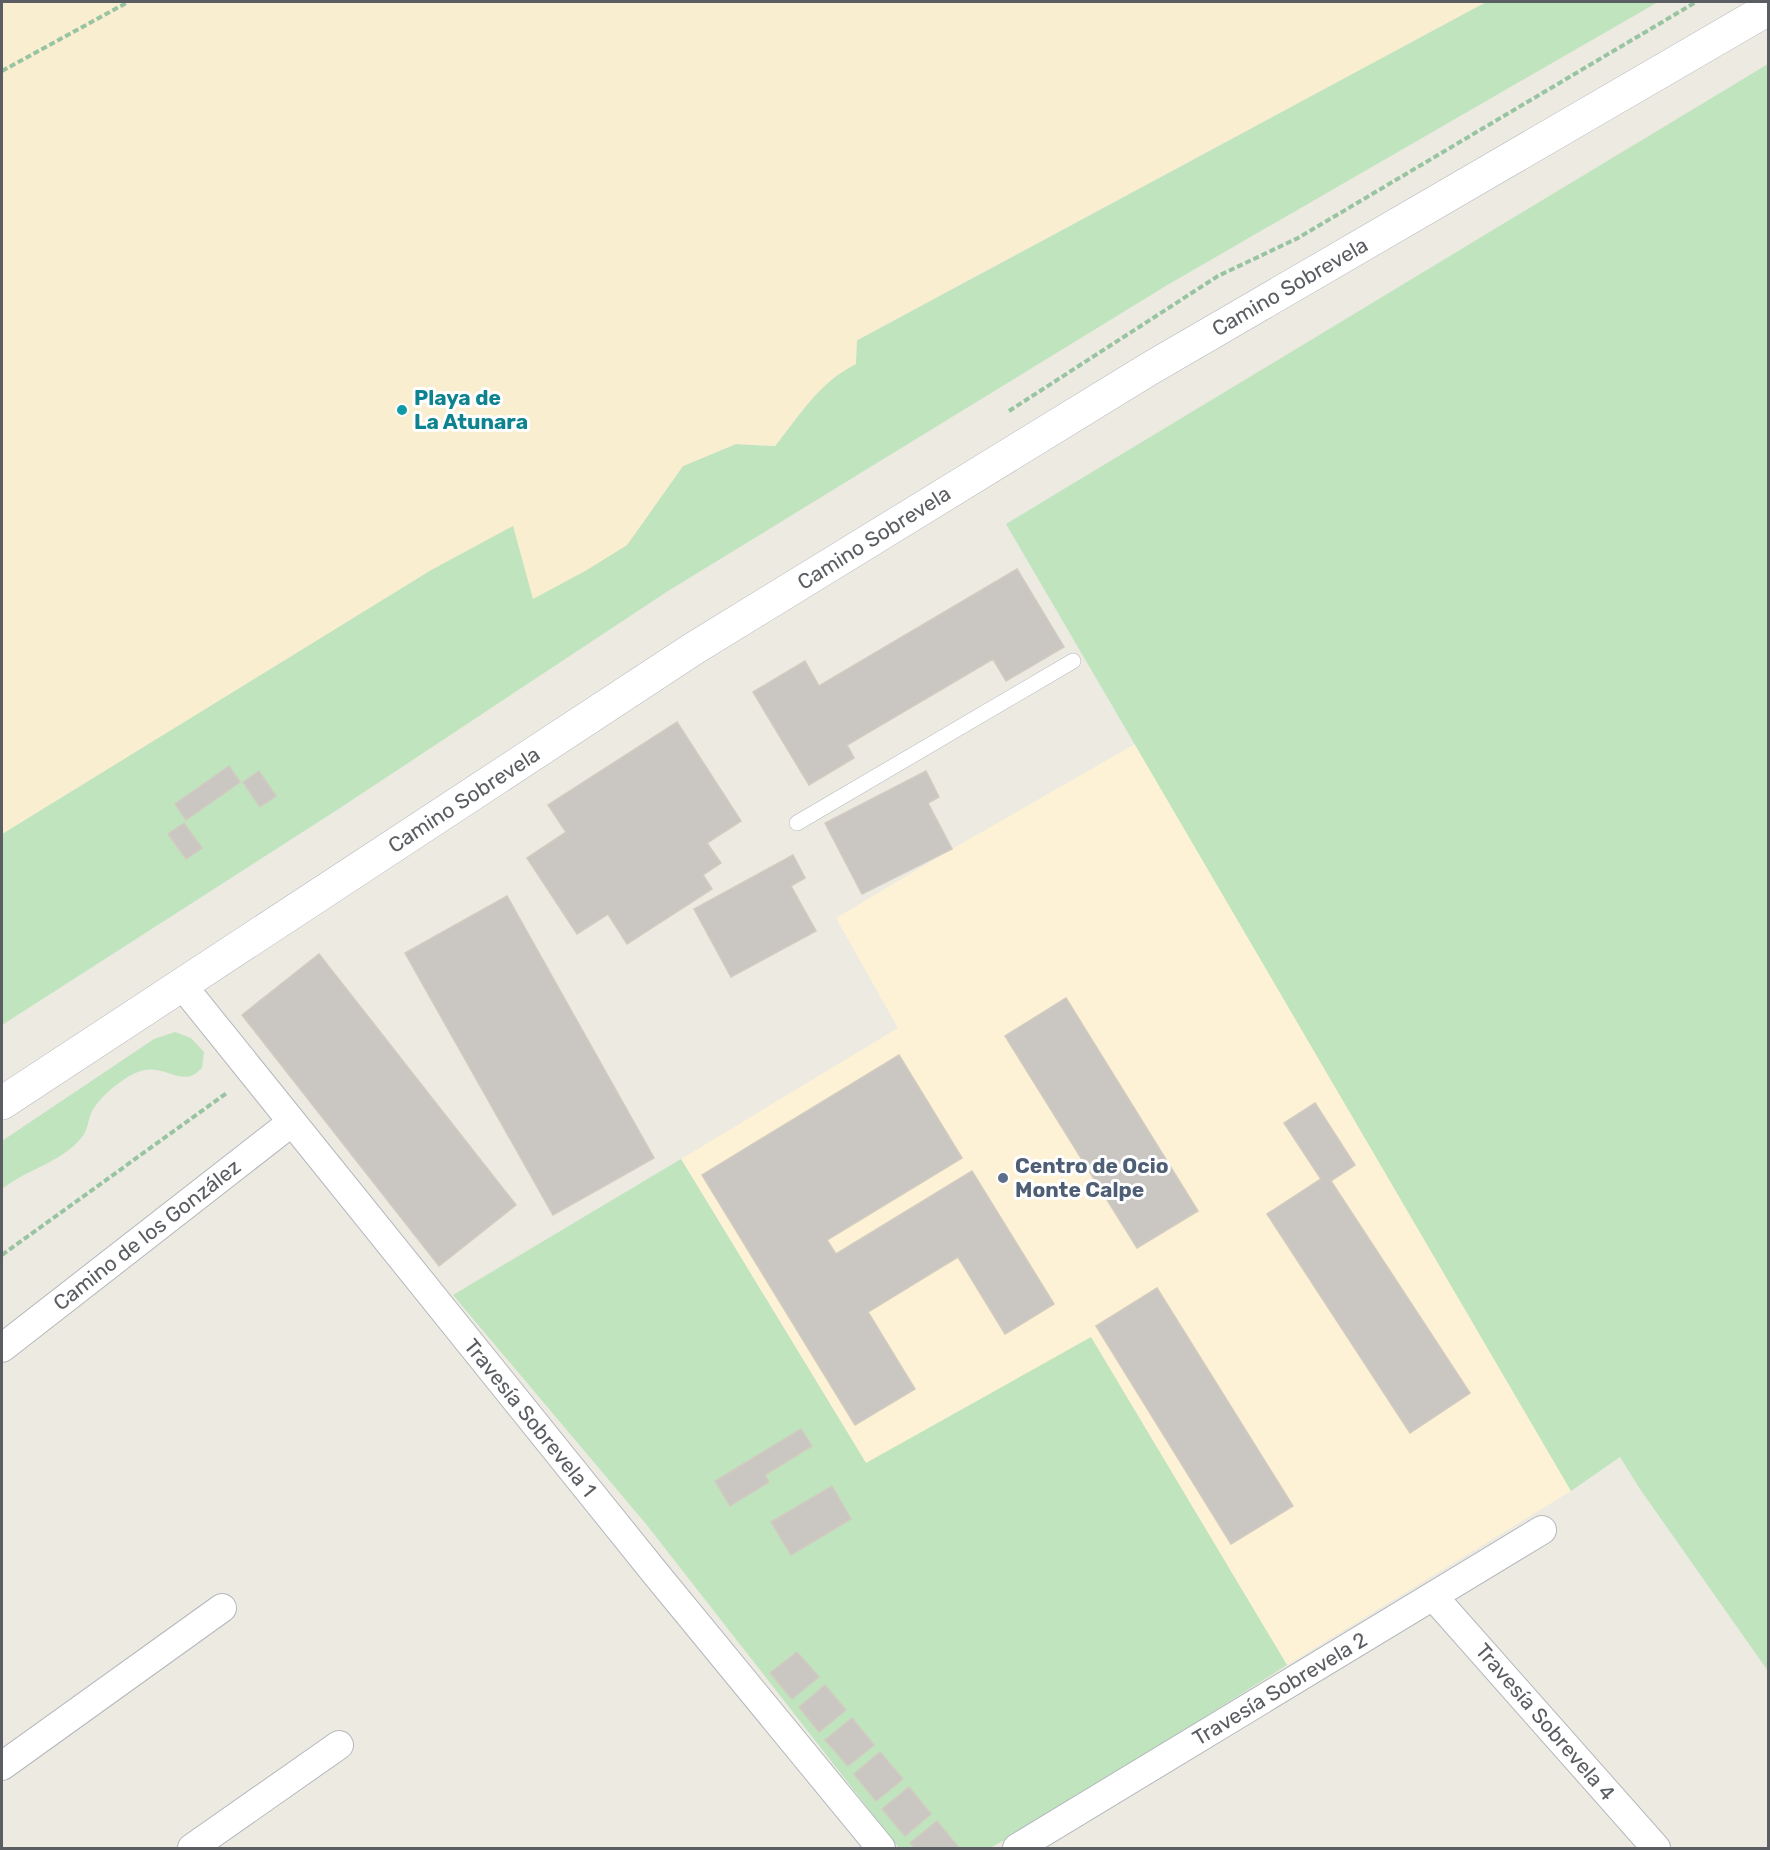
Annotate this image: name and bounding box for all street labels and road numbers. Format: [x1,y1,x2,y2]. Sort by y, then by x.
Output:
street label: Camino Sobrevela [1207,232,1372,341]
street label: Camino Sobrevela [793,480,955,595]
street label: Camino Sobrevela [383,741,544,858]
street label: Camino de los González [48,1154,245,1315]
street label: Travesía Sobrevela 1 [459,1334,602,1502]
street label: Travesía Sobrevela 2 [1188,1627,1372,1751]
street label: Travesía Sobrevela 4 [1470,1638,1620,1805]

